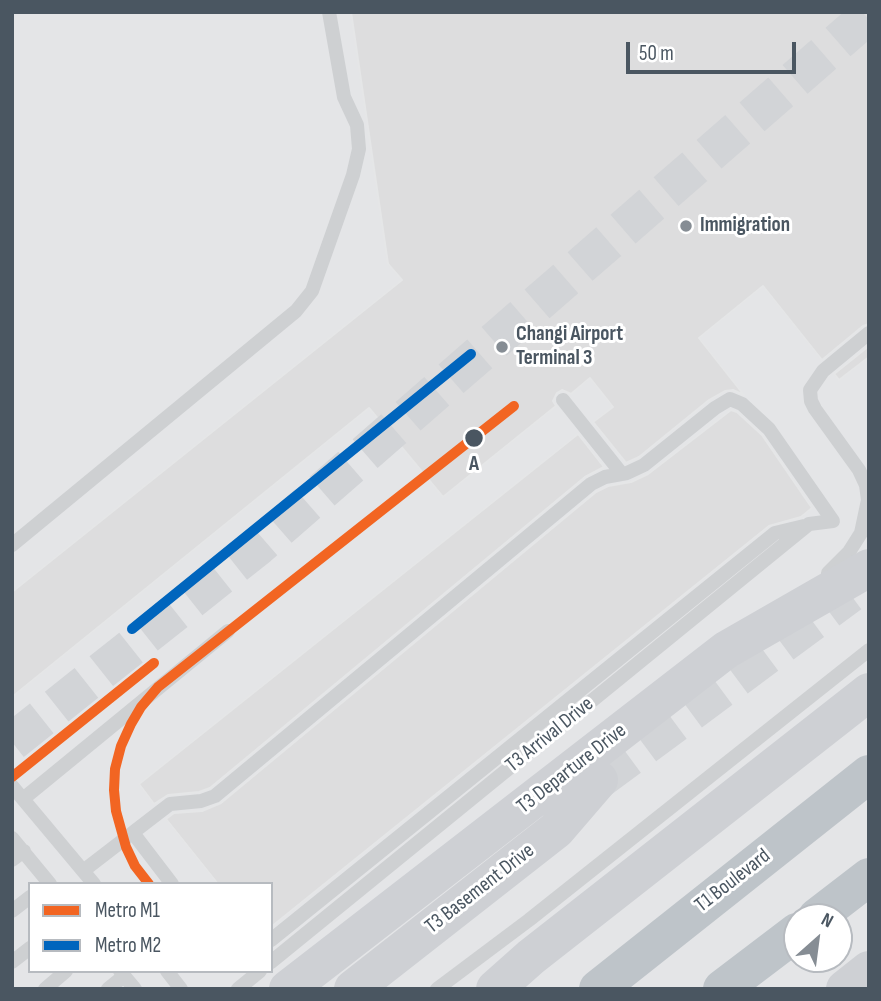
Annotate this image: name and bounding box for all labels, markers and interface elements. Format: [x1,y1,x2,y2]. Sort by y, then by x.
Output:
scale bar [629,28,799,72]
text: 50 m [639,41,674,66]
place label: Immigration [700,213,790,239]
marker: Immigration [678,218,694,234]
place label: Changi Airport Terminal 3 [516,322,623,372]
marker: Changi Airport Terminal 3 [494,339,510,355]
marker: A [463,427,485,449]
place label: A [469,452,479,478]
street label: T3 Arrival Drive [501,692,599,778]
street label: T3 Departure Drive [512,719,632,819]
street label: T3 Basement Drive [420,839,540,939]
street label: T1 Boulevard [690,844,776,918]
legend [28,882,273,973]
text: Metro M1 [95,898,160,923]
north arrow [783,903,853,973]
text: N [817,908,837,933]
text: Metro M2 [95,933,161,958]

